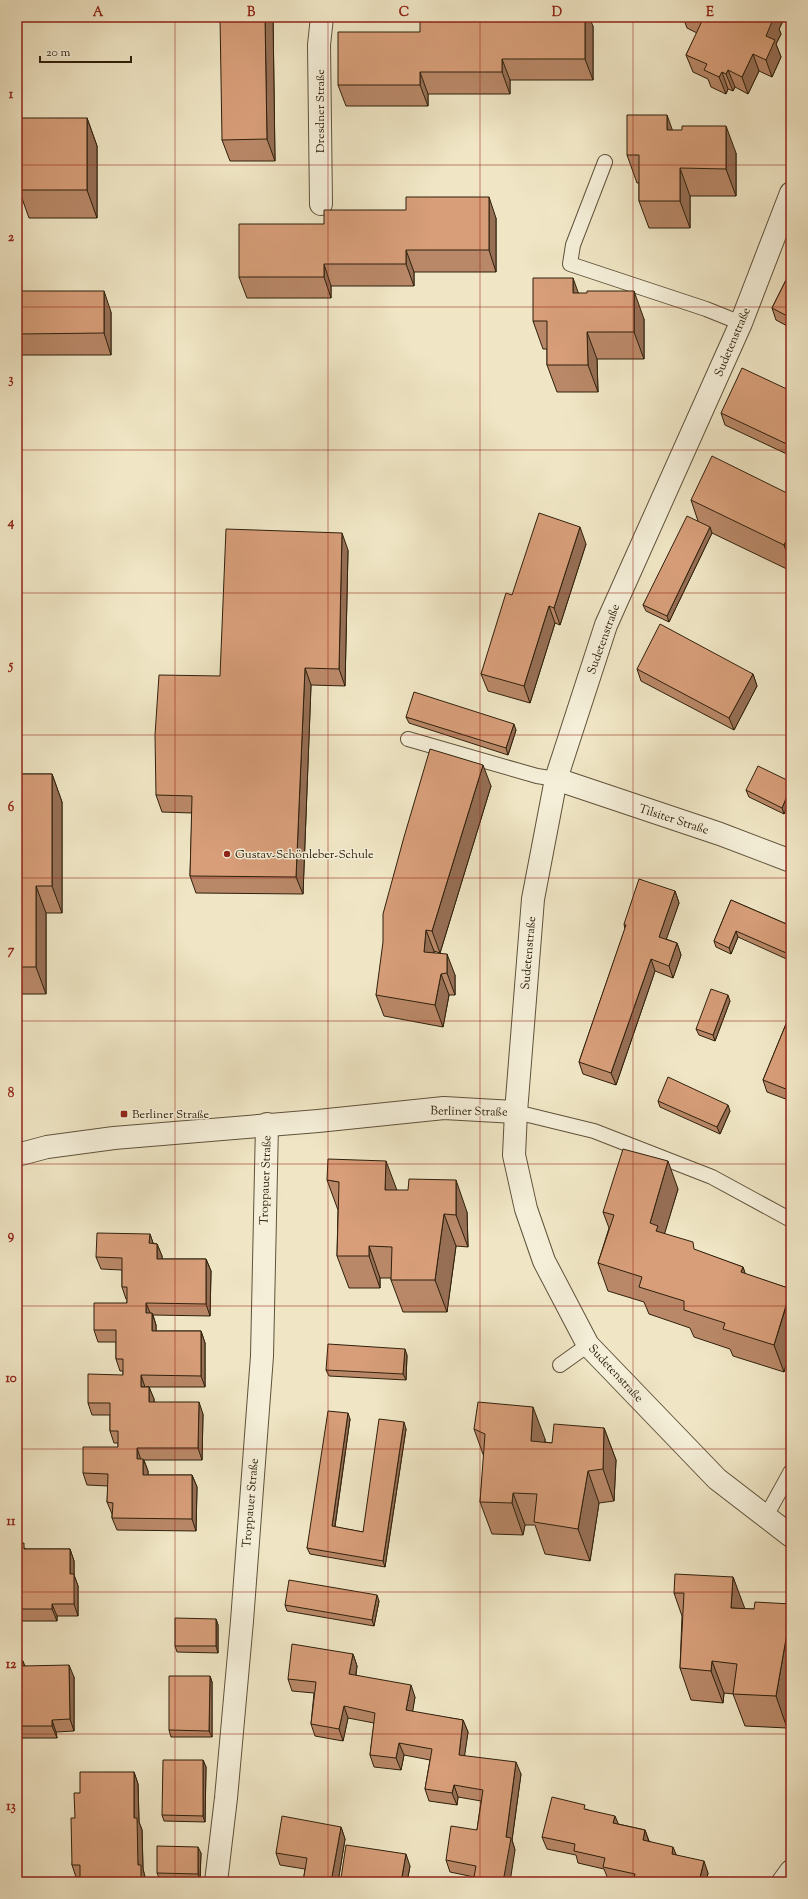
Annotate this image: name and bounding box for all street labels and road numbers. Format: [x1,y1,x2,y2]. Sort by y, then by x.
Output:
street label: Dresdner Straße [312,69,330,153]
street label: Sudetenstraße [710,305,756,380]
street label: Sudetenstraße [583,601,625,677]
street label: Tilsiter Straße [636,800,711,840]
street label: Sudetenstraße [517,915,541,991]
street label: Berliner Straße [430,1102,508,1122]
street label: Troppauer Straße [255,1135,277,1225]
street label: Sudetenstraße [584,1341,647,1407]
street label: Troppauer Straße [238,1457,264,1549]

